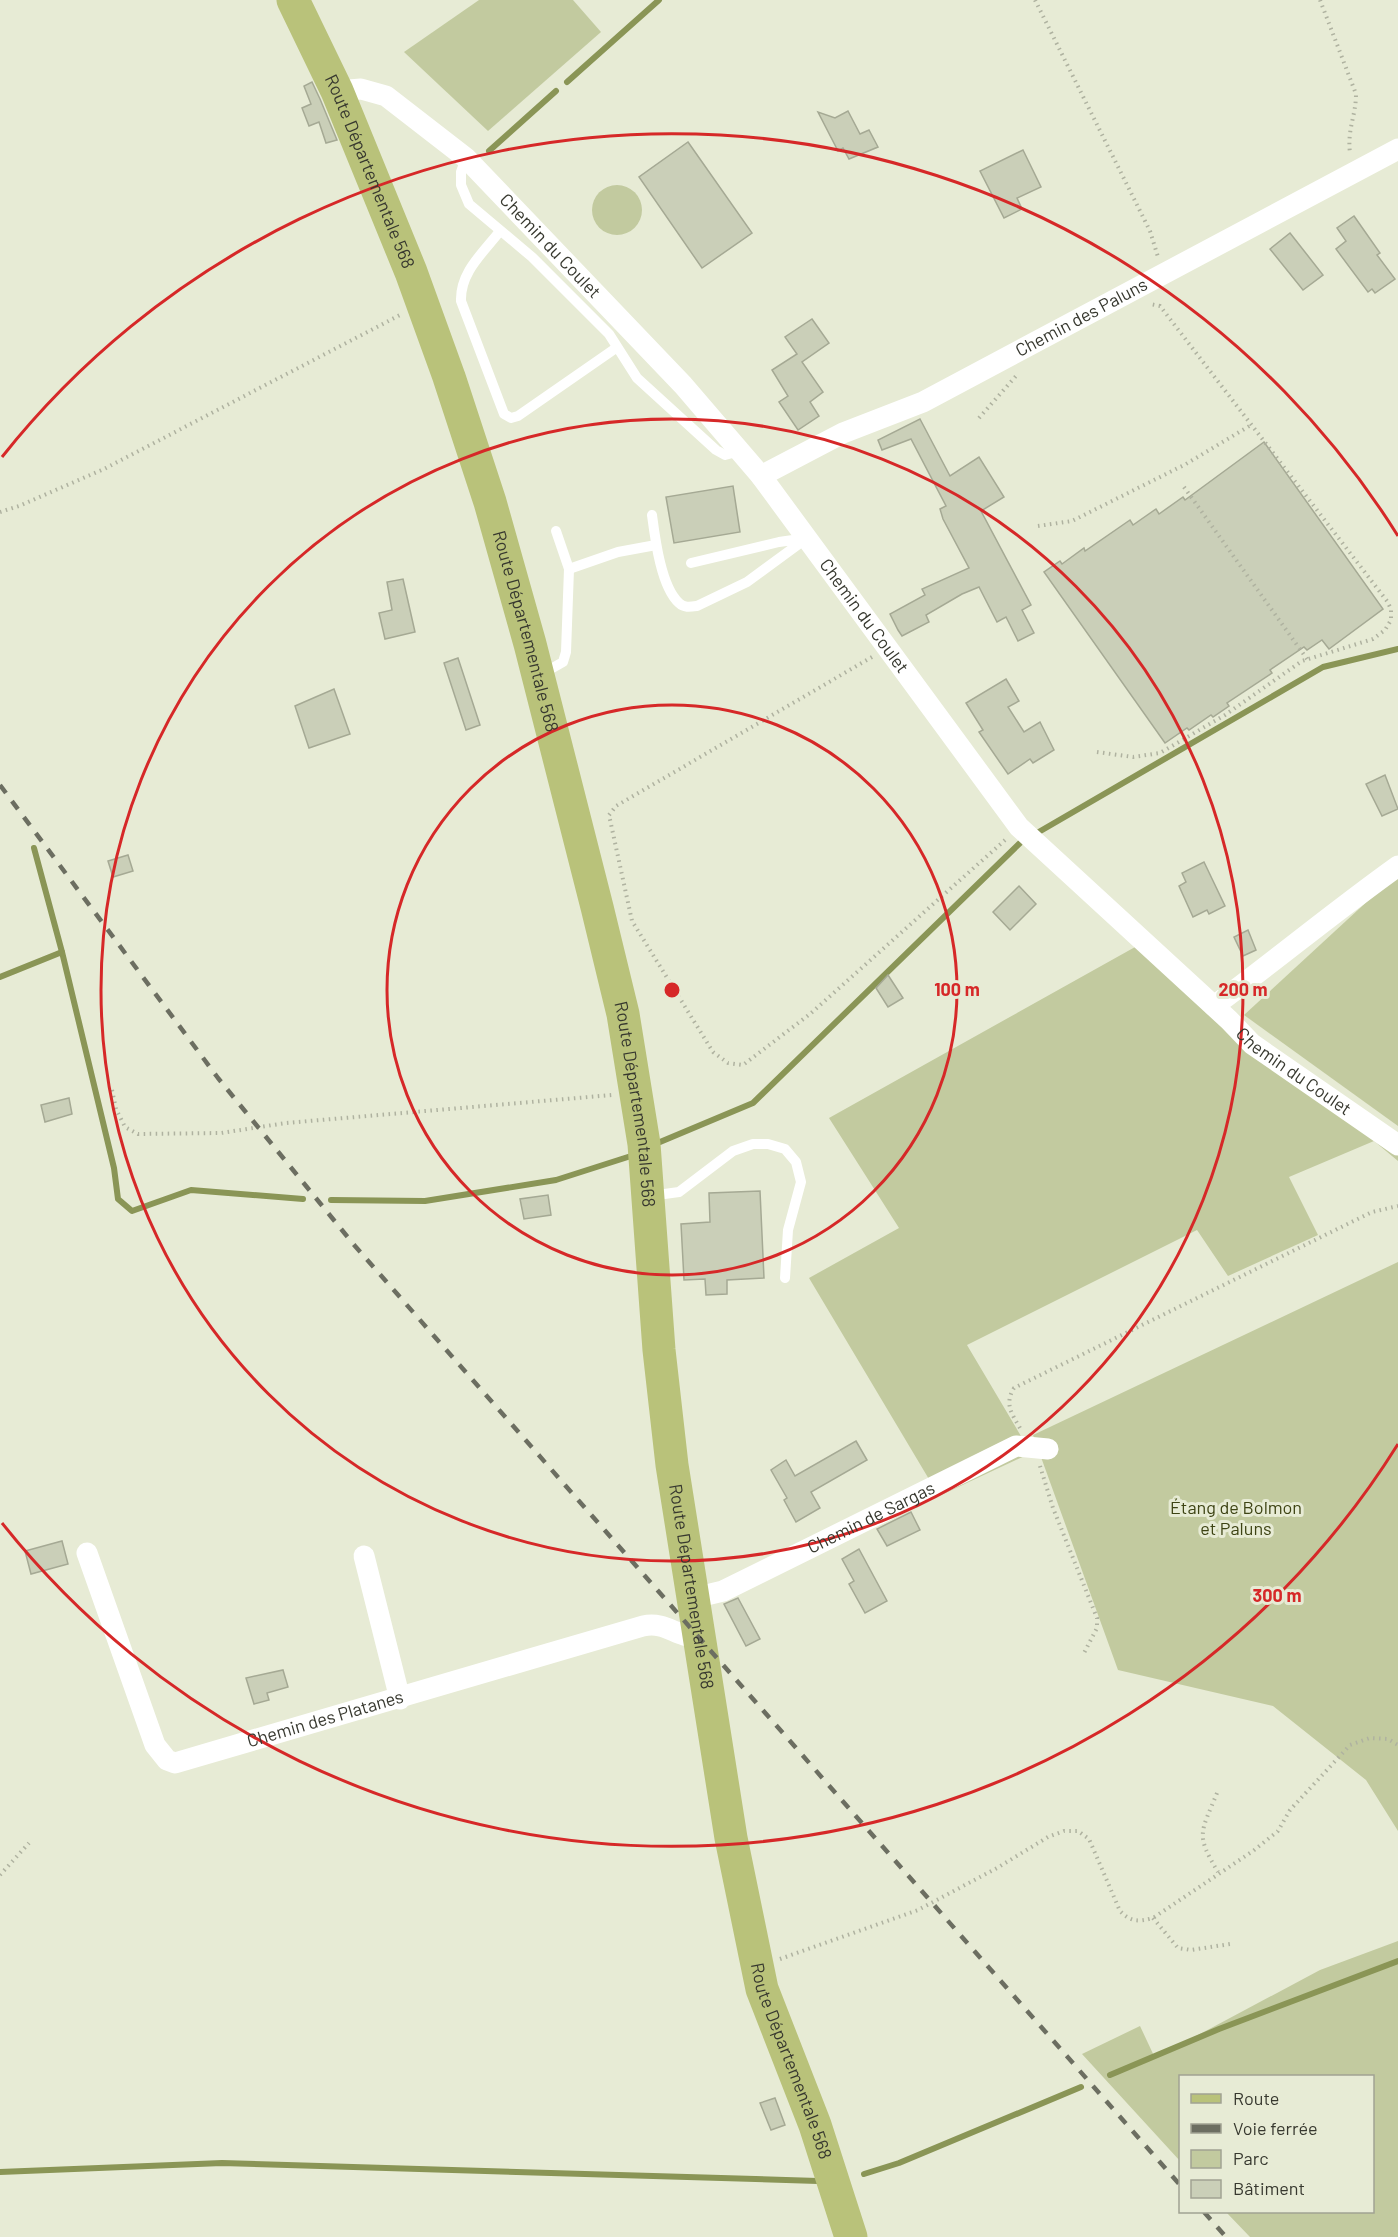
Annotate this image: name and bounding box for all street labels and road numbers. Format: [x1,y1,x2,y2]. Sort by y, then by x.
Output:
street label: Route Départementale 568 [321,71,420,271]
street label: Chemin du Coulet [496,188,606,302]
street label: Chemin des Paluns [1011,273,1151,361]
street label: Route Départementale 568 [489,528,564,734]
street label: Chemin du Coulet [815,554,914,677]
street label: Route Départementale 568 [610,999,661,1208]
street label: Chemin du Coulet [1232,1022,1356,1119]
street label: Chemin de Sargas [803,1476,938,1558]
street label: Route Départementale 568 [665,1482,719,1691]
street label: Chemin des Platanes [244,1685,406,1751]
street label: Route Départementale 568 [747,1961,837,2162]

